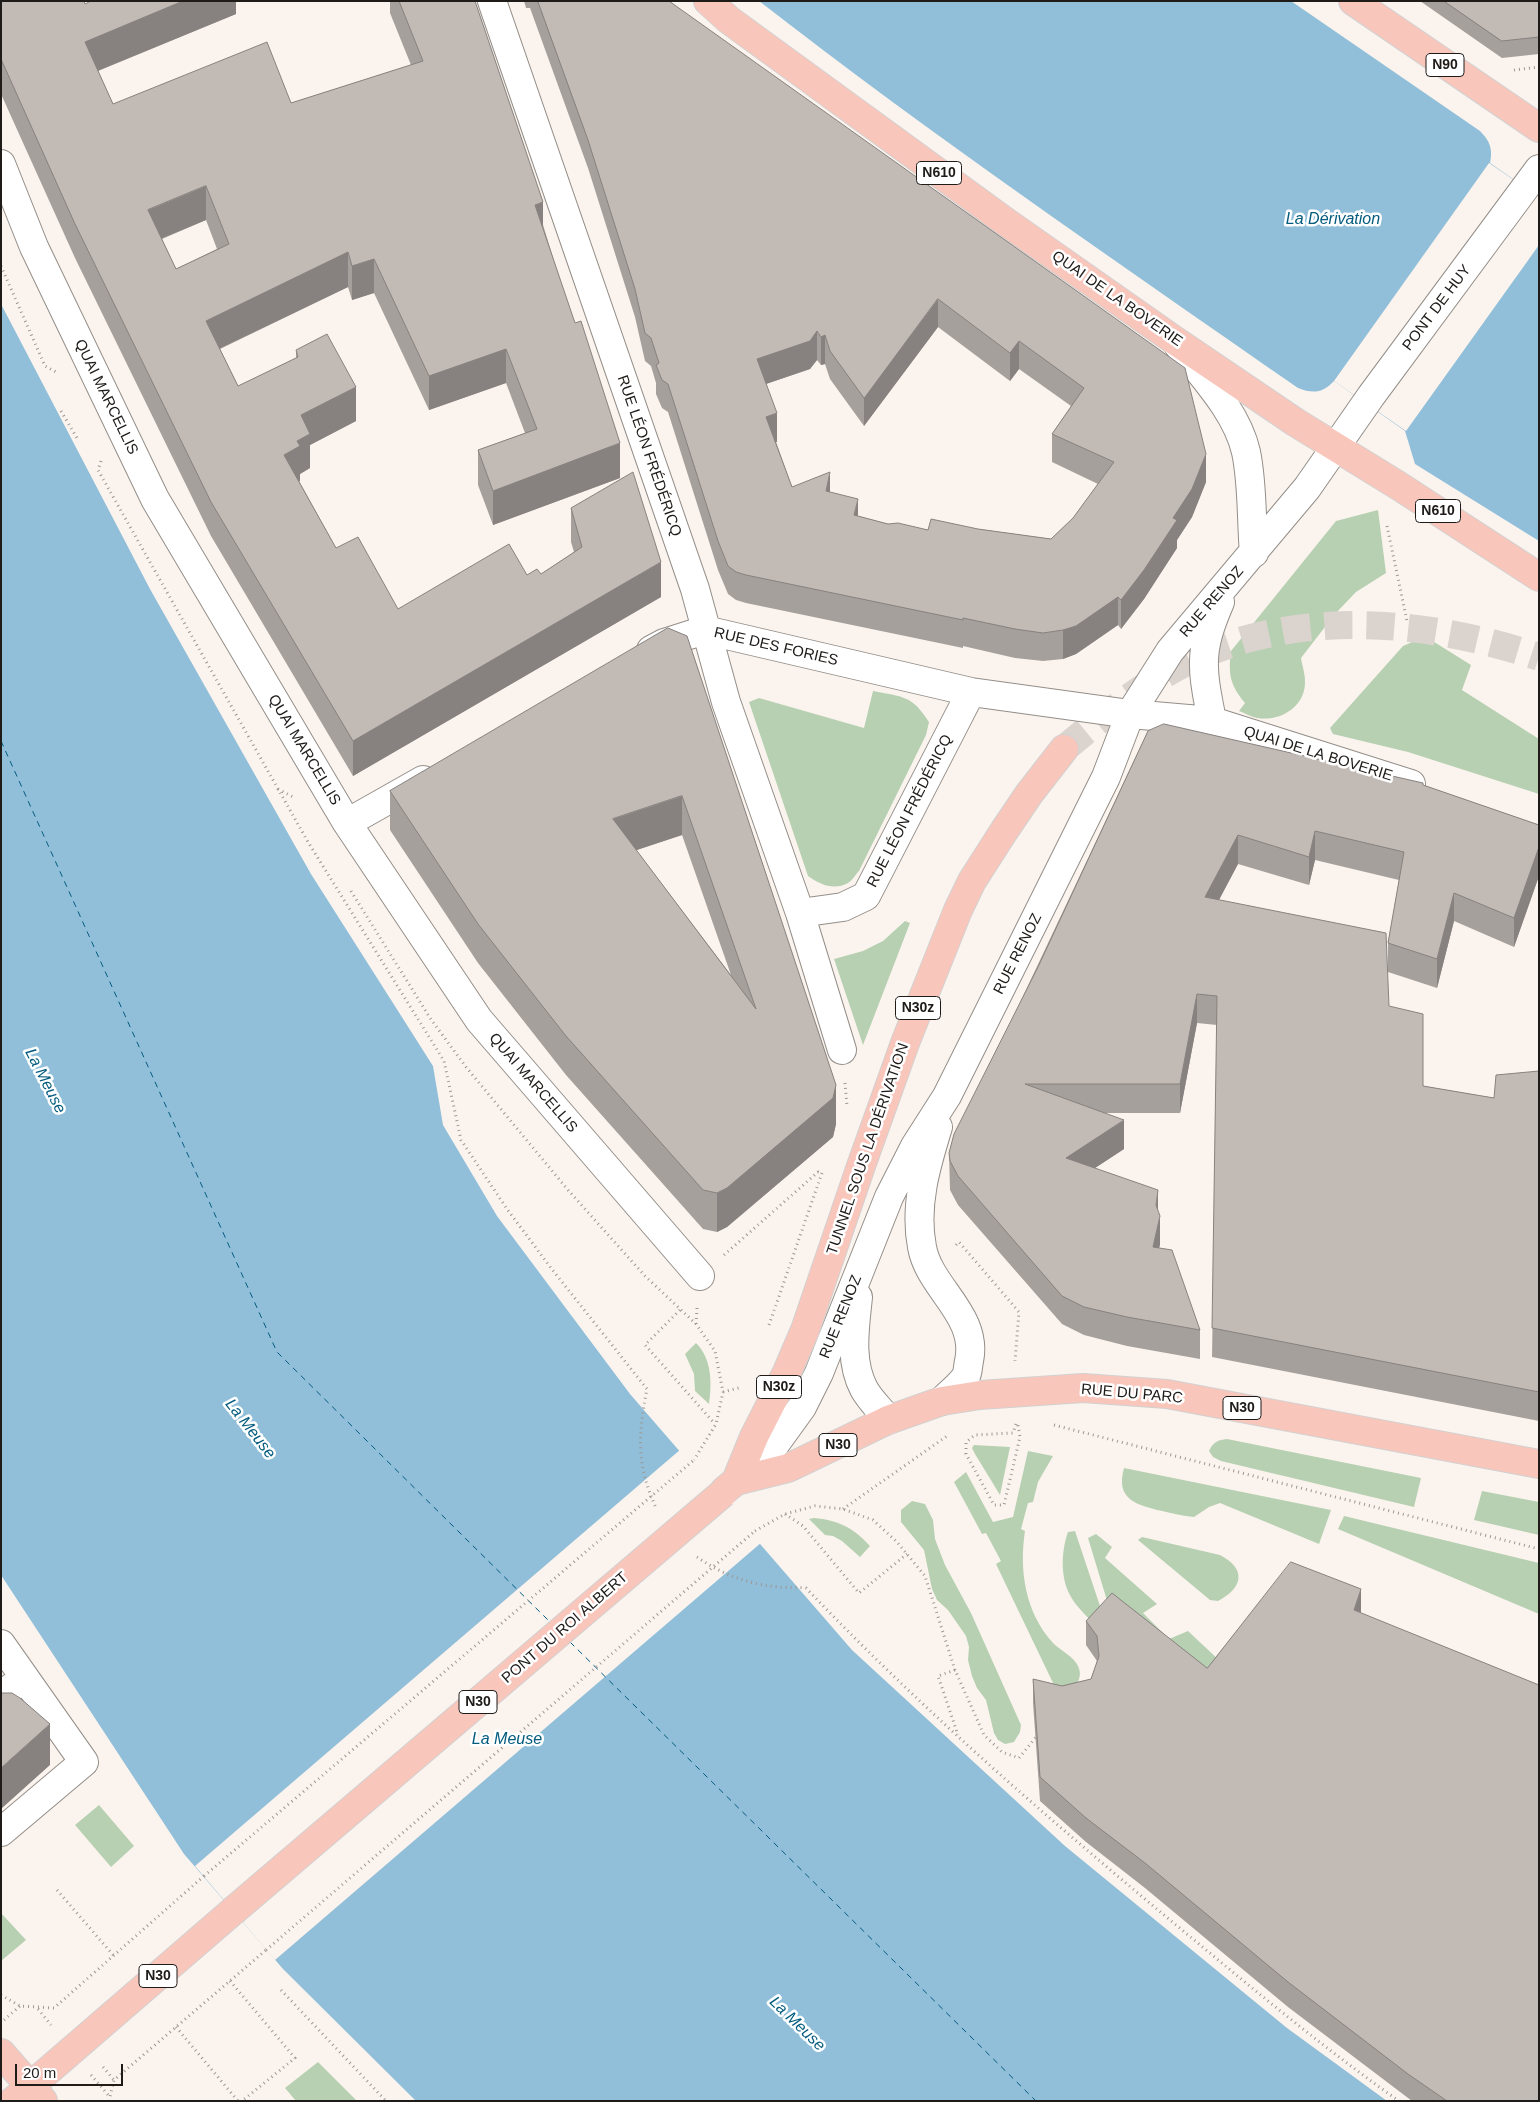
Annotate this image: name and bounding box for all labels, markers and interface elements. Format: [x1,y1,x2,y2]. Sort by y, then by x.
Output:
road number: N90 [1426,54,1464,76]
road number: N610 [916,162,962,184]
water label: La Dérivation [1286,210,1380,230]
street label: QUAI DE LA BOVERIE [1048,247,1186,351]
street label: PONT DE HUY [1399,262,1475,354]
street label: QUAI MARCELLIS [70,336,142,458]
street label: RUE LÉON FRÉDÉRICQ [613,373,685,539]
road number: N610 [1416,500,1460,522]
street label: RUE RENOZ [1176,563,1248,641]
street label: RUE DES FORIES [712,624,840,670]
street label: QUAI MARCELLIS [264,691,344,809]
street label: QUAI DE LA BOVERIE [1241,723,1395,785]
street label: RUE LÉON FRÉDÉRICQ [864,732,956,890]
street label: RUE RENOZ [990,911,1046,997]
road number: N30z [896,996,940,1020]
street label: QUAI MARCELLIS [485,1030,581,1136]
street label: TUNNEL SOUS LA DÉRIVATION [823,1041,913,1257]
water label: La Meuse [20,1045,70,1117]
street label: RUE RENOZ [816,1273,866,1361]
road number: N30z [756,1375,802,1398]
street label: RUE DU PARC [1080,1381,1184,1407]
water label: La Meuse [221,1395,279,1463]
road number: N30 [1223,1396,1261,1420]
road number: N30 [819,1434,857,1456]
street label: PONT DU ROI ALBERT [498,1569,632,1687]
road number: N30 [459,1690,497,1714]
water label: La Meuse [472,1730,542,1750]
road number: N30 [139,1964,177,1988]
water label: La Meuse [765,1993,829,2055]
scale bar [18,2054,125,2086]
text: 20 m [23,2064,56,2081]

